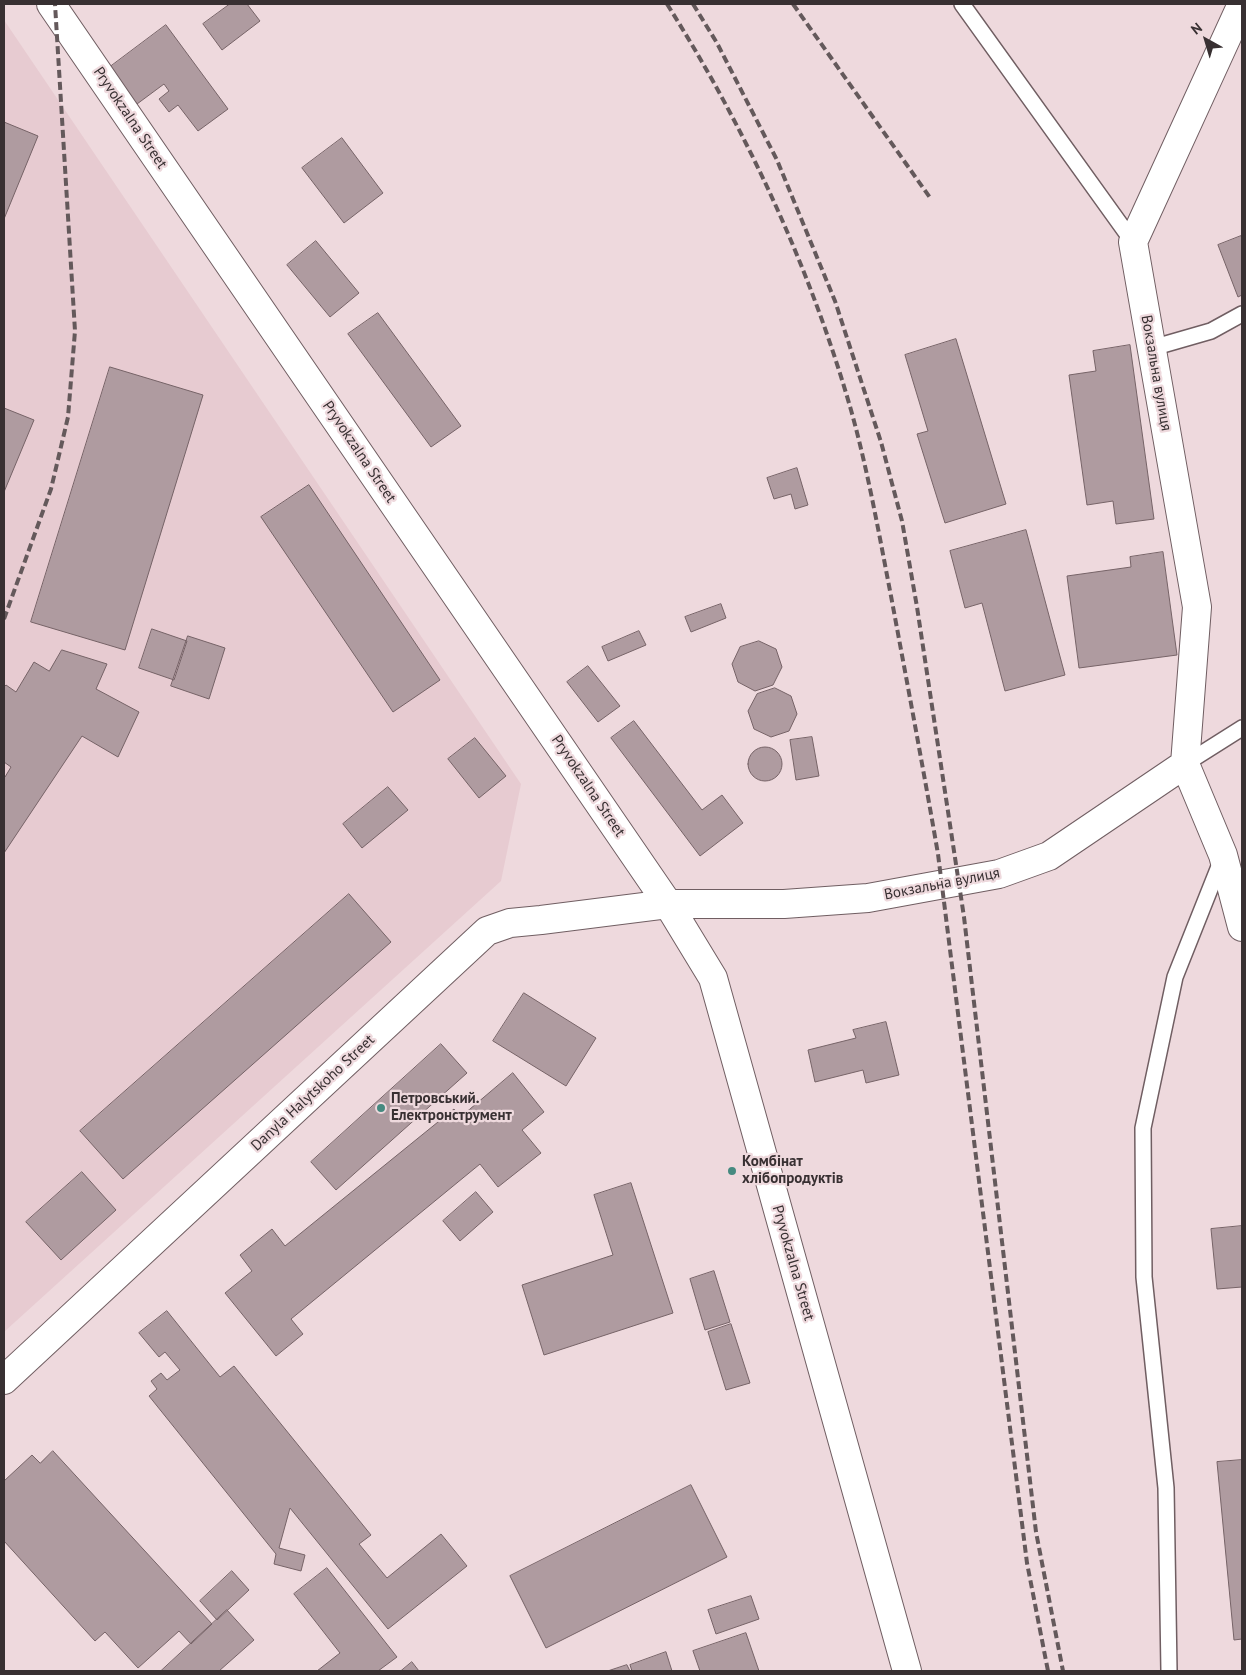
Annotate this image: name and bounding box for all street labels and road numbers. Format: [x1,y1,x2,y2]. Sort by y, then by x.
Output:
street label: Pryvokzalna Street [89,64,171,172]
street label: Вокзальна вулиця [1137,314,1175,432]
street label: Pryvokzalna Street [318,398,400,506]
street label: Pryvokzalna Street [547,732,629,840]
street label: Вокзальна вулиця [883,864,1001,904]
street label: Danyla Halytskoho Street [248,1031,378,1155]
street label: Pryvokzalna Street [768,1203,818,1323]

